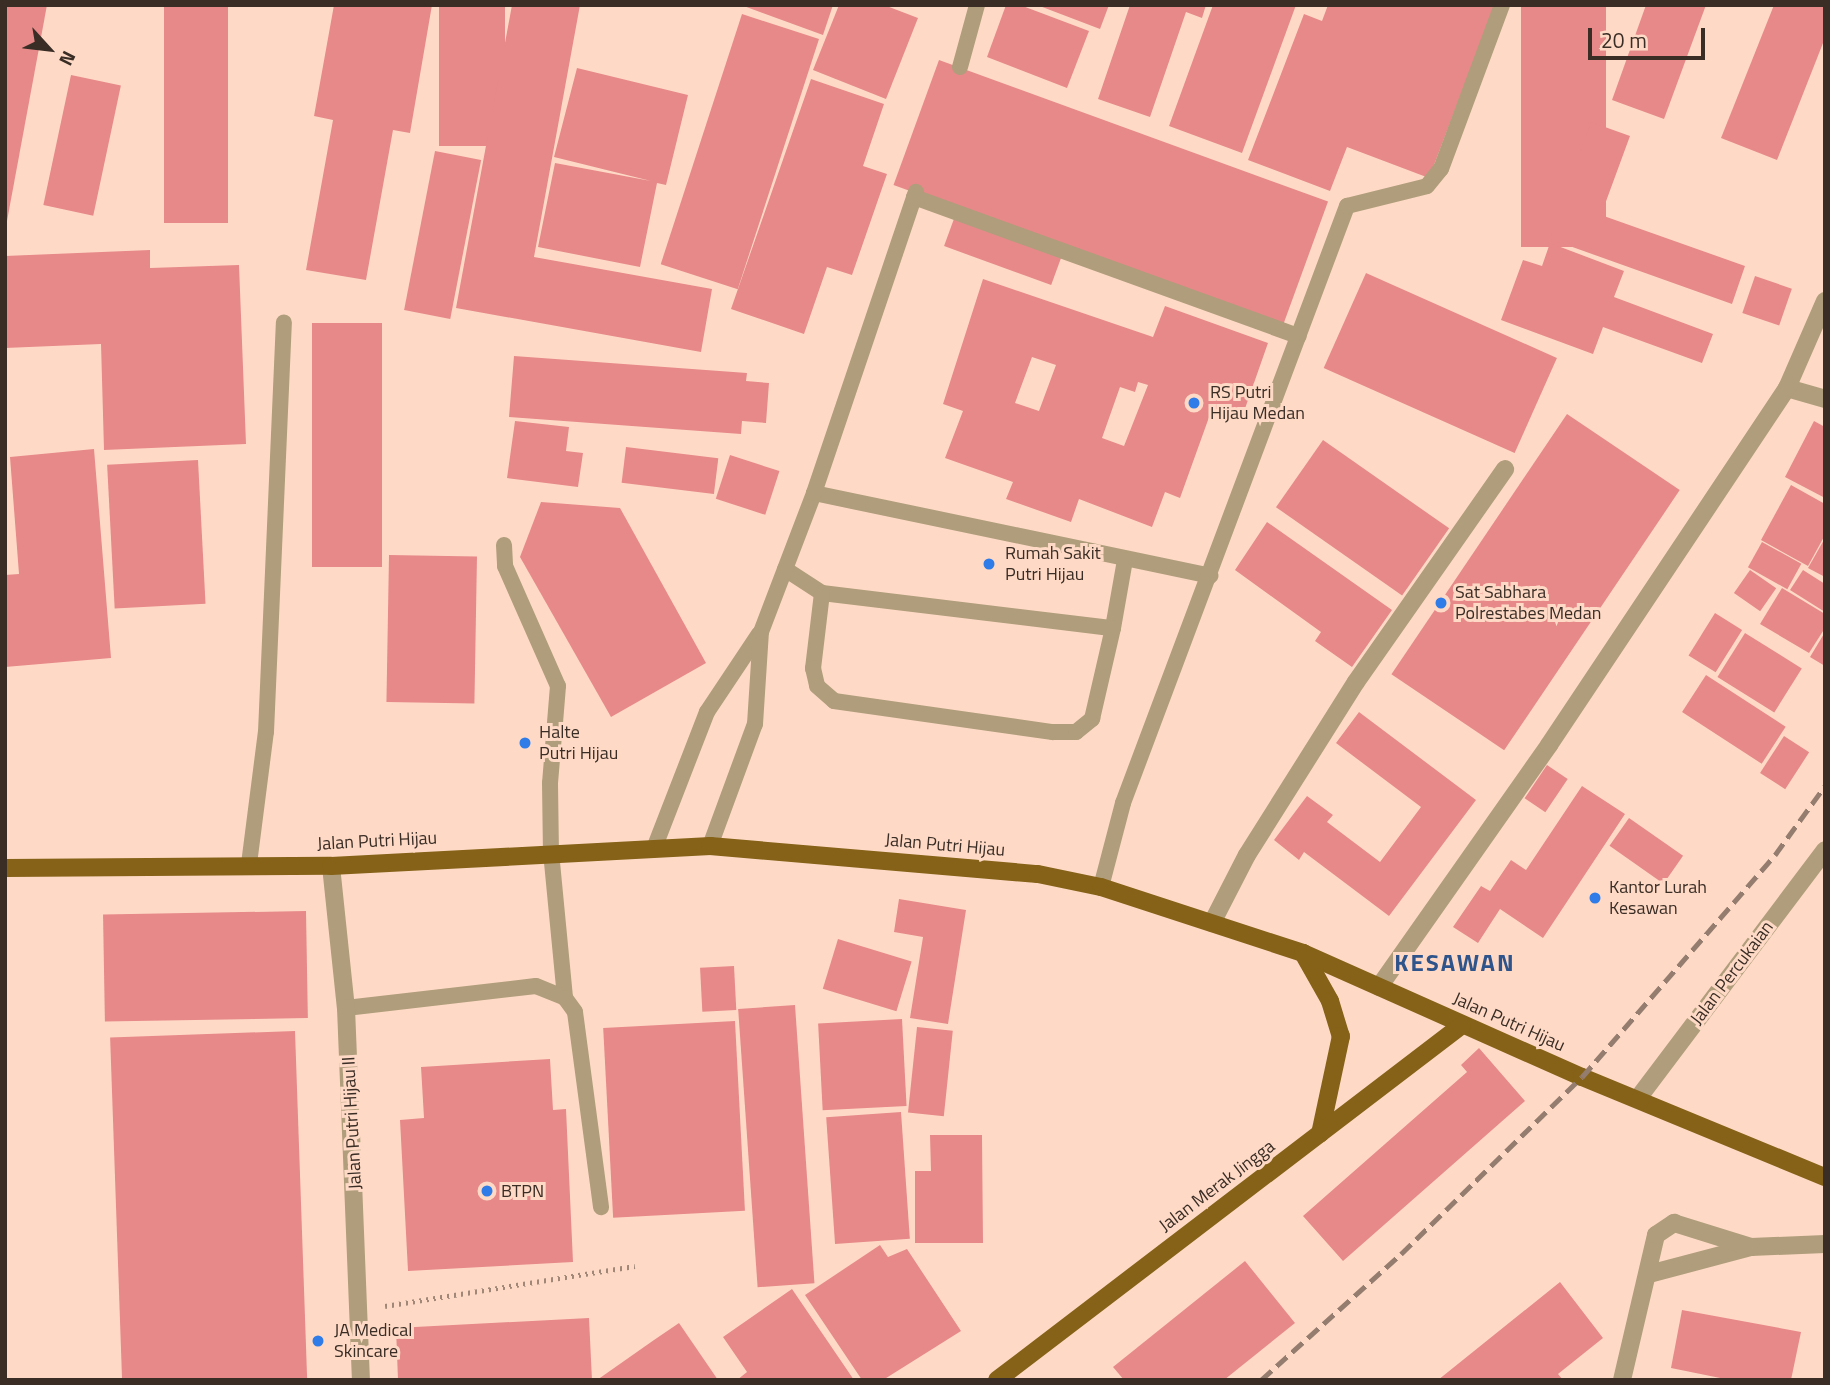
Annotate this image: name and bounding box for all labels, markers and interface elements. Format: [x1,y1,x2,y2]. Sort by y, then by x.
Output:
north arrow [14,14,84,84]
scale bar [1592,14,1709,58]
text: 20 m [1601,24,1647,56]
text: N [52,46,84,71]
place label: RS Putri Hijau Medan [1210,382,1305,424]
marker: RS Putri Hijau Medan [1184,393,1204,413]
place label: Rumah Sakit Putri Hijau [1005,543,1101,586]
marker: Rumah Sakit Putri Hijau [979,554,999,574]
place label: Sat Sabhara Polrestabes Medan [1455,582,1601,624]
marker: Sat Sabhara Polrestabes Medan [1433,595,1449,611]
place label: Halte Putri Hijau [539,722,618,764]
marker: Halte Putri Hijau [517,735,533,751]
street label: Jalan Putri Hijau [316,827,438,855]
street label: Jalan Putri Hijau [884,829,1006,861]
place label: Kantor Lurah Kesawan [1609,877,1707,920]
marker: Kantor Lurah Kesawan [1587,890,1603,906]
street label: Jalan Percukaian [1686,917,1778,1029]
district label: KESAWAN [1395,949,1515,977]
street label: Jalan Putri Hijau [1450,988,1568,1056]
street label: Jalan Putri Hijau II [338,1056,366,1190]
street label: Jalan Merak Jingga [1155,1135,1279,1237]
place label: BTPN [501,1180,544,1202]
marker: BTPN [479,1183,495,1199]
place label: JA Medical Skincare [334,1320,412,1362]
marker: JA Medical Skincare [308,1331,328,1351]

